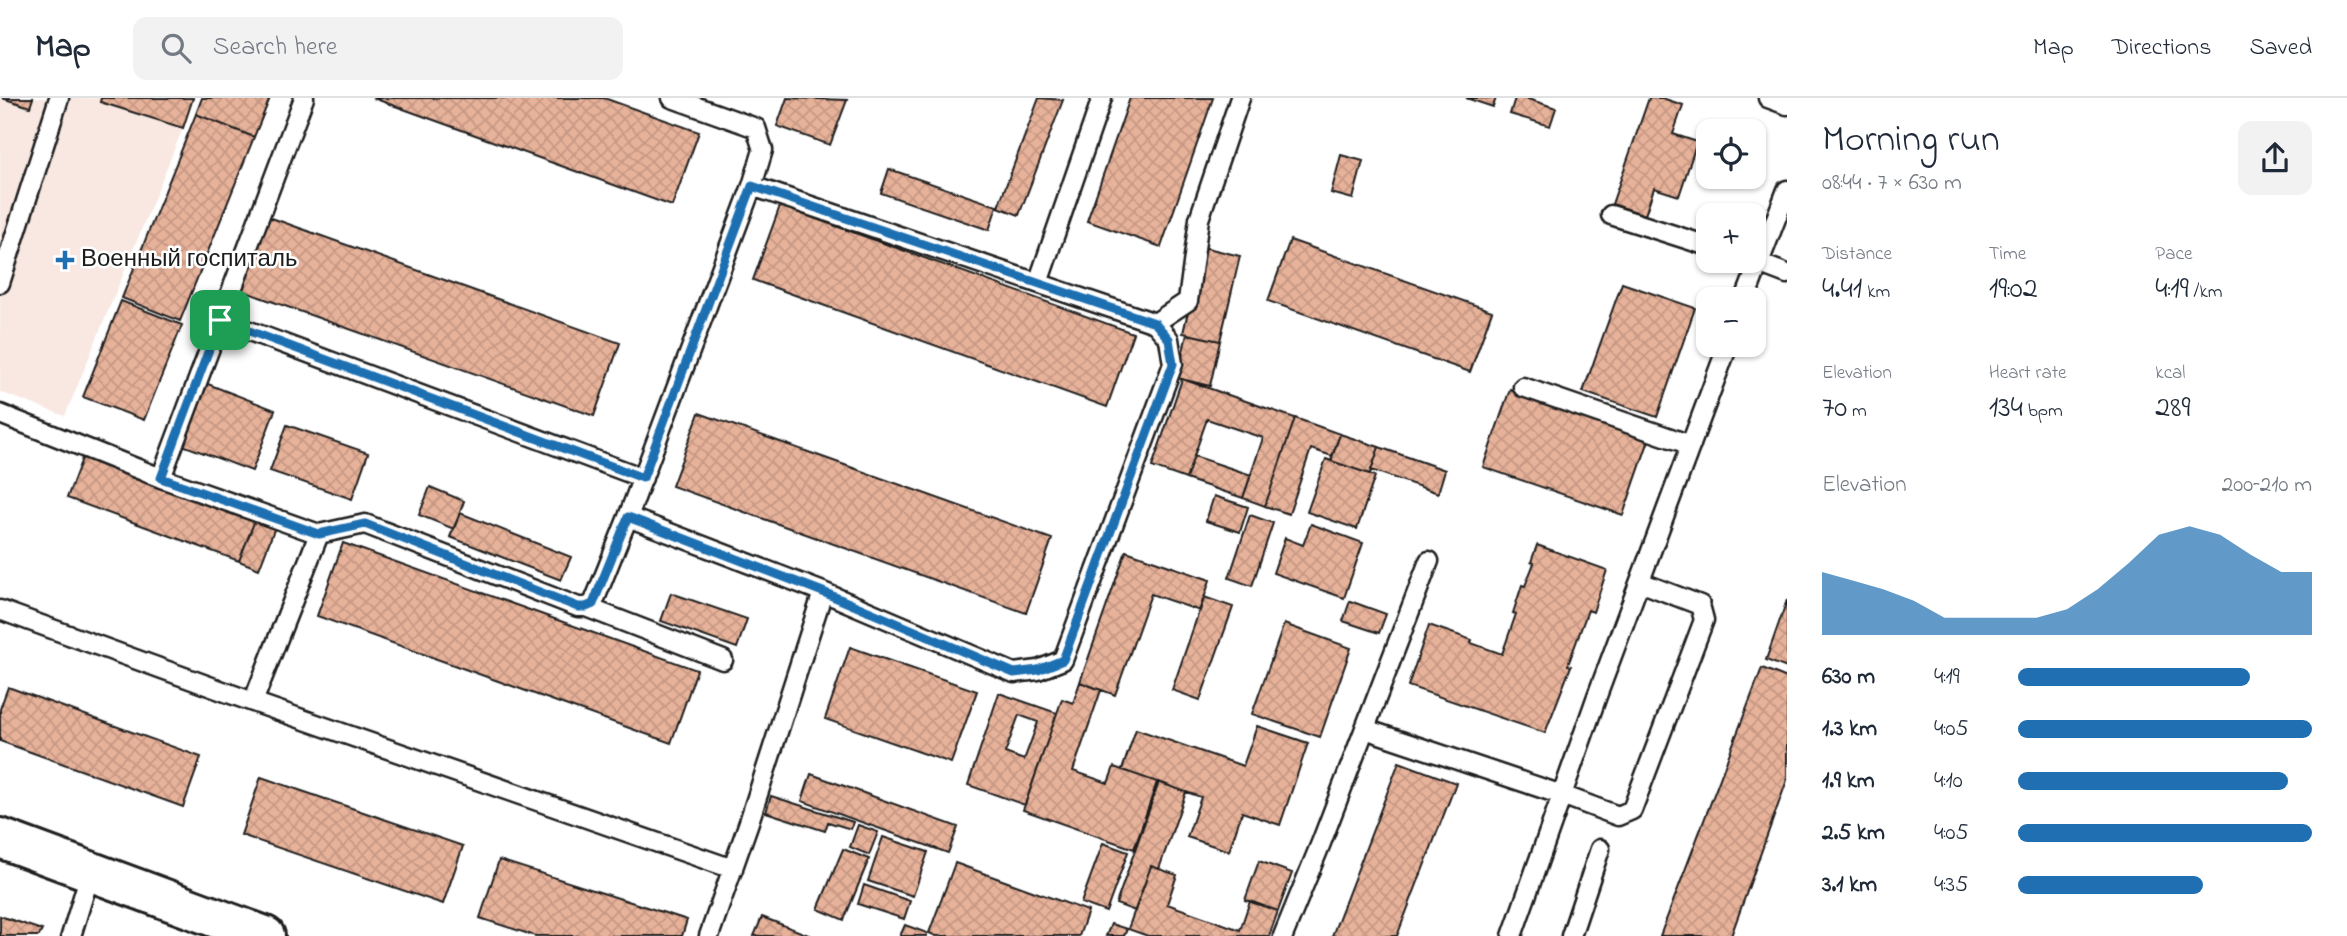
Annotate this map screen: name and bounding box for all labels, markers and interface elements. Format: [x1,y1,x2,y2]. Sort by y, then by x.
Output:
search box [133,17,623,80]
text: Map [35,24,91,72]
icon: search [157,29,195,67]
text: Search here [213,29,337,67]
text: Map [2033,31,2074,66]
text: Directions [2112,31,2211,66]
text: Saved [2249,31,2312,66]
text: Morning run [1822,113,2000,169]
map controls [1696,119,1766,357]
button: locate [1696,119,1766,189]
button: share [2238,121,2312,195]
text: 08:44 · 7 × 630 m [1822,167,1962,200]
button: + [1696,203,1766,273]
text: Distance [1822,241,1892,268]
text: Time [1989,241,2026,268]
text: Pace [2155,241,2192,268]
place label: Военный госпиталь [81,243,297,278]
marker: Военный госпиталь [55,250,75,270]
text: 4.41 [1822,268,1862,312]
text: 19:02 [1989,268,2038,312]
text: 4:19 [2155,268,2189,312]
text: km [1862,279,1890,306]
text: /km [2189,279,2223,306]
button: − [1696,287,1766,357]
pin [190,290,250,350]
icon: arrive [201,301,239,339]
text: Elevation [1822,360,1892,387]
text: Heart rate [1989,360,2067,387]
text: kcal [2155,360,2186,387]
text: 70 [1822,387,1847,431]
text: 134 [1989,387,2023,431]
text: 289 [2155,387,2191,431]
text: m [1847,398,1867,425]
text: bpm [2023,398,2063,425]
text: Elevation [1822,469,1907,502]
text: 200–210 m [2222,469,2312,502]
text: 630 m [1822,661,1875,694]
text: 4:19 [1934,661,1960,694]
text: 1.3 km [1822,713,1877,746]
text: 4:05 [1934,713,1969,746]
text: 1.9 km [1822,765,1875,798]
text: 4:10 [1934,765,1963,798]
text: 2.5 km [1822,817,1885,850]
text: 4:05 [1934,817,1969,850]
text: 3.1 km [1822,869,1877,902]
text: 4:35 [1934,869,1968,902]

